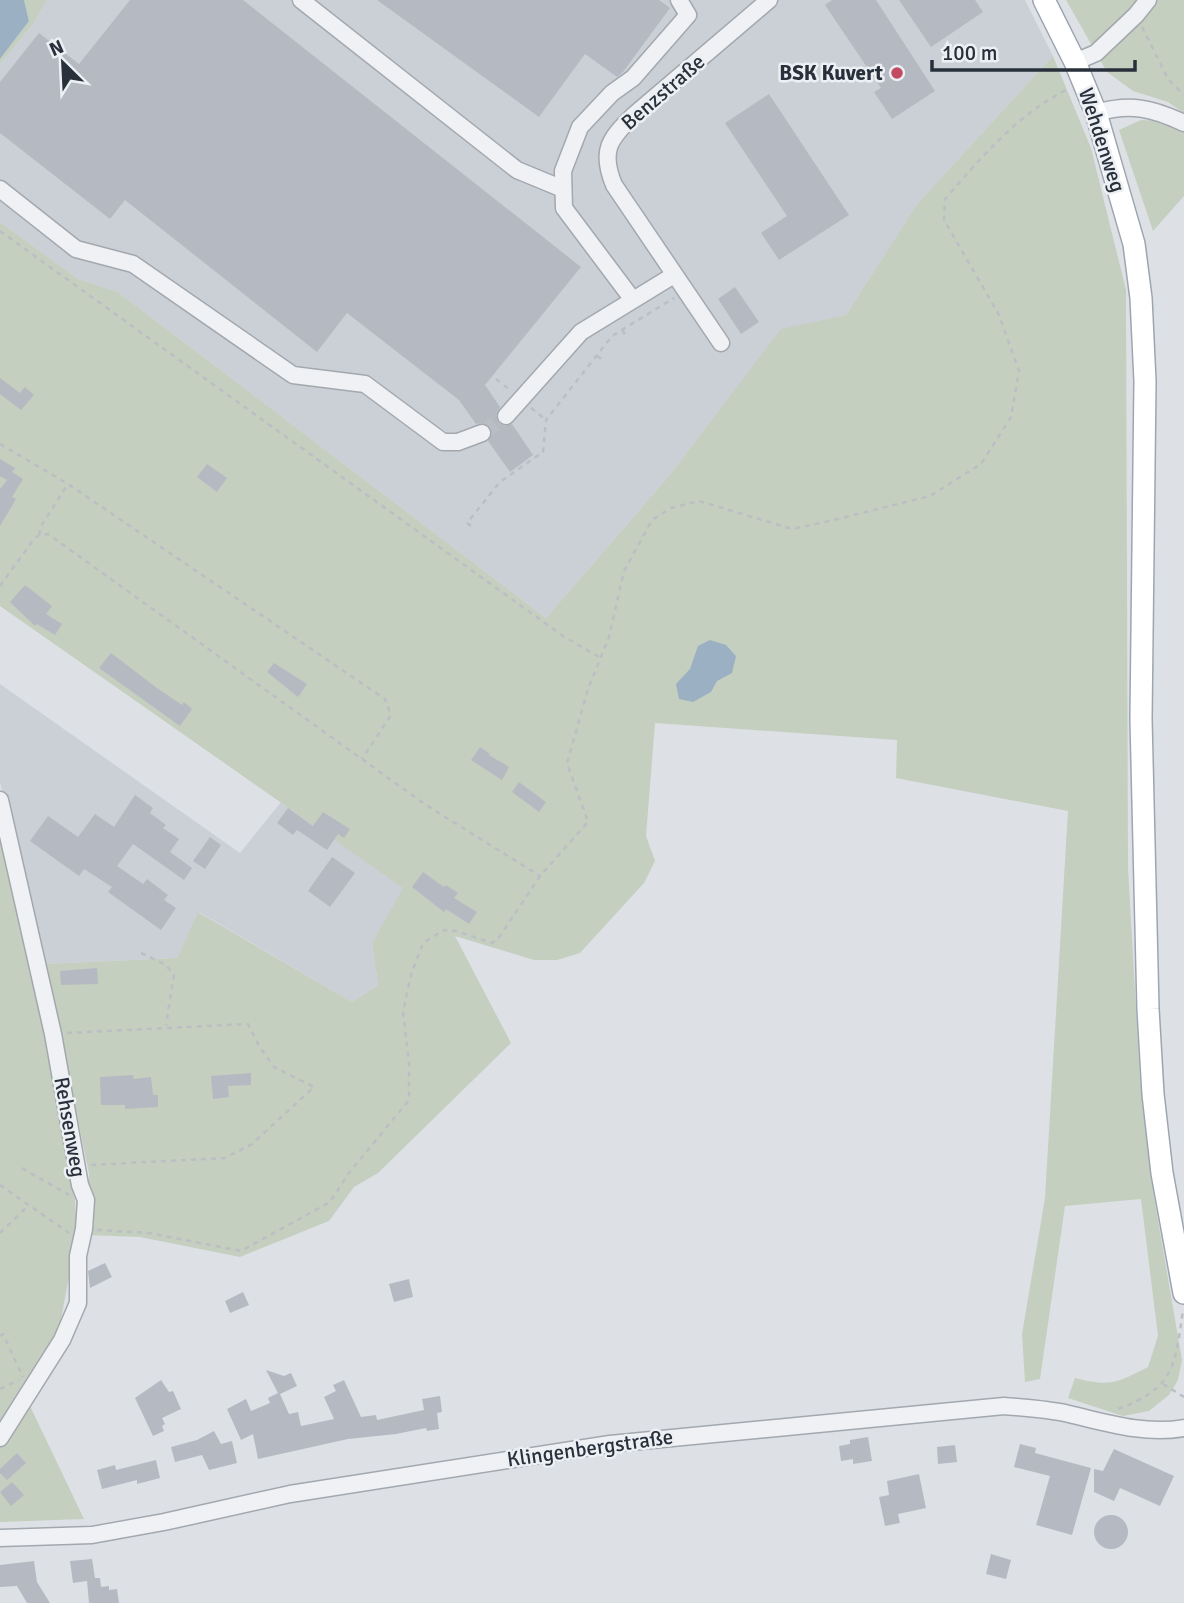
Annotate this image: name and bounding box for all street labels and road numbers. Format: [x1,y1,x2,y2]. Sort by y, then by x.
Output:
street label: Benzstraße [616,49,710,135]
street label: Wehdenweg [1073,85,1131,195]
street label: Rehsenweg [48,1075,92,1179]
street label: Klingenbergstraße [505,1423,675,1473]

